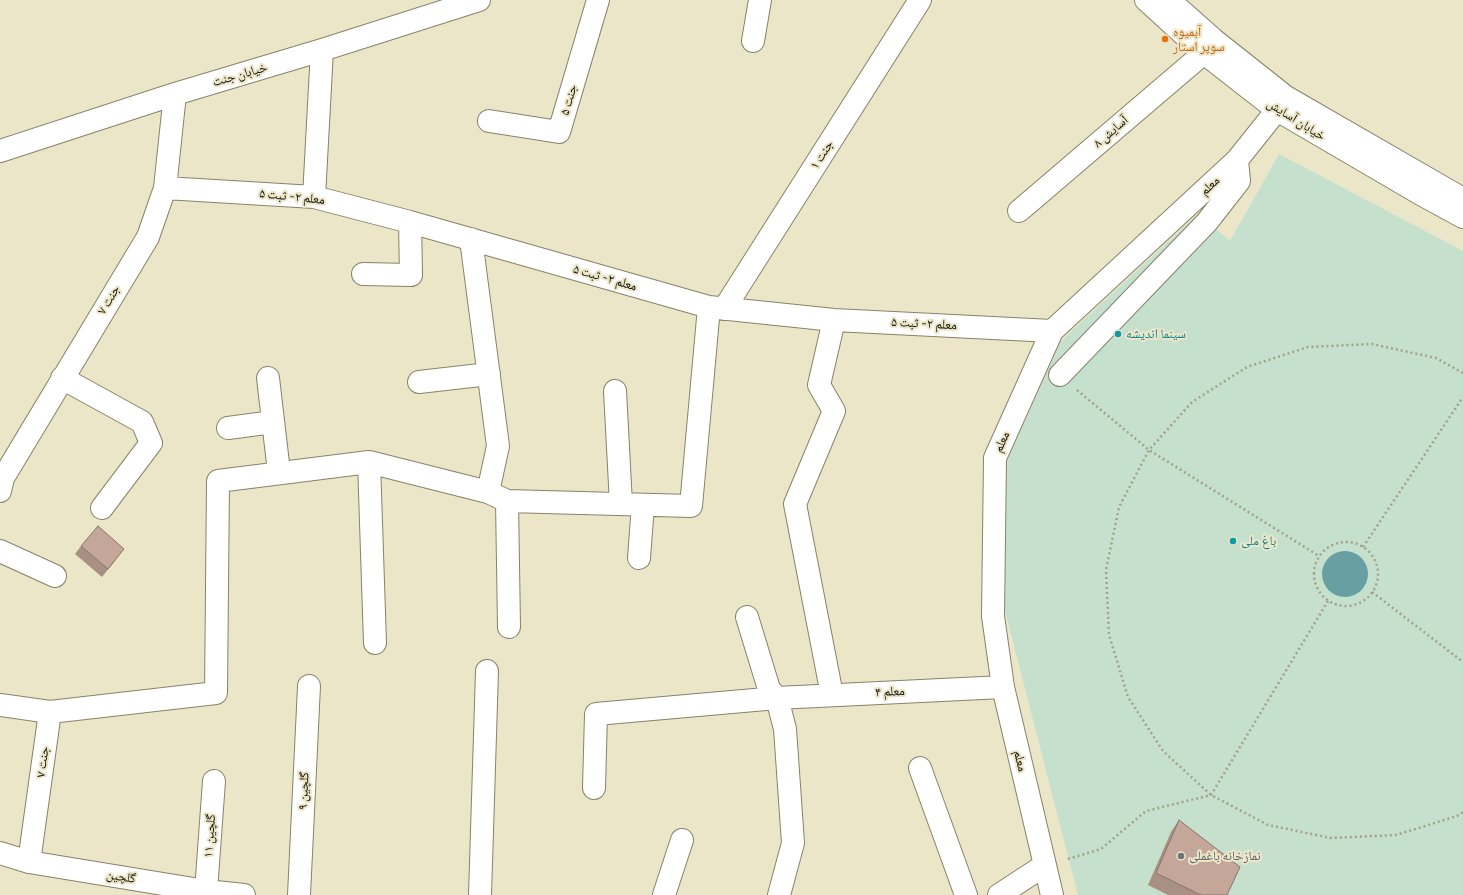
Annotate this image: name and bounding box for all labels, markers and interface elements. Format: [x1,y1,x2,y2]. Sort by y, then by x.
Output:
place label: آبمیوه سوپر استار [1173,24,1225,55]
marker: آبمیوه سوپر استار [1160,34,1170,44]
street label: خیابان جنت [211,60,269,90]
street label: جنت ۵ [557,83,581,117]
street label: خیابان آسایش [1264,96,1328,144]
street label: آسایش ۸ [1090,113,1132,151]
street label: جنت ۱ [807,138,837,172]
street label: معلم [1197,173,1223,199]
street label: معلم ۲- ثبت ۵ [259,186,325,208]
street label: معلم ۲- ثبت ۵ [571,261,639,295]
street label: جنت ۷ [94,283,124,317]
street label: معلم ۲- ثبت ۵ [891,314,957,334]
place label: سینما اندیشه [1126,326,1186,342]
marker: سینما اندیشه [1113,329,1123,339]
street label: معلم [991,429,1013,455]
place label: باغ ملی [1241,533,1276,549]
marker: باغ ملی [1228,536,1238,546]
street label: معلم ۴ [875,684,905,700]
street label: جنت ۷ [33,746,53,778]
street label: معلم [1010,749,1030,773]
street label: گلچین ۹ [295,772,313,810]
street label: گلچین ۱۱ [201,814,219,858]
place label: نمازخانه باغملی [1189,848,1261,864]
marker: نمازخانه باغملی [1176,851,1186,861]
street label: گلچین [105,867,137,887]

